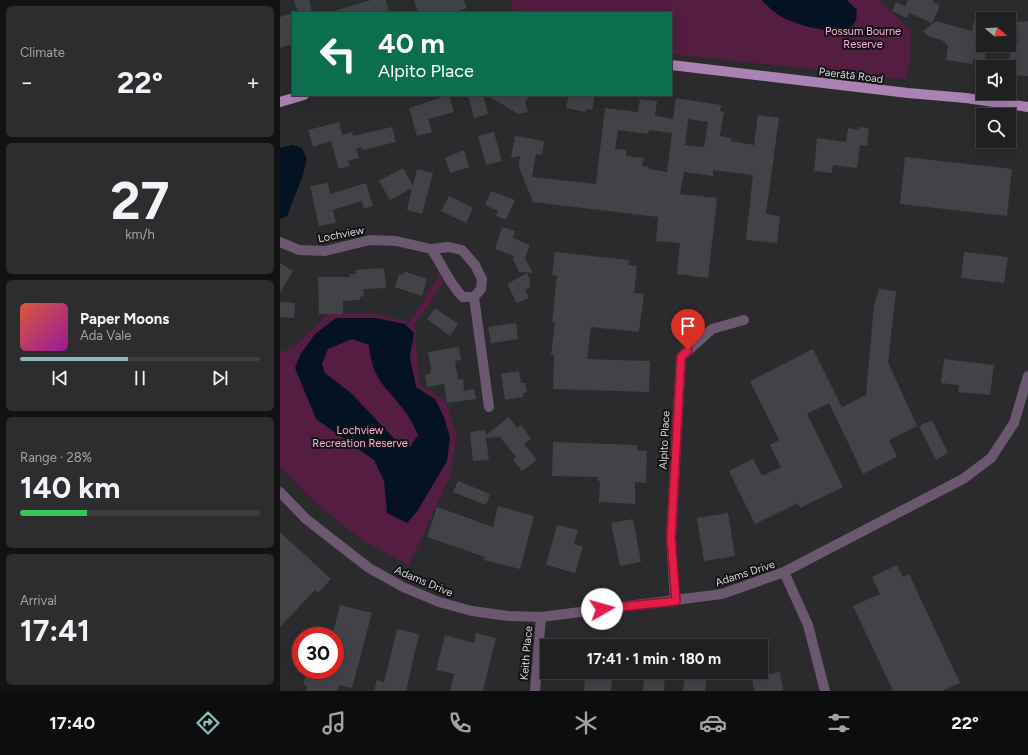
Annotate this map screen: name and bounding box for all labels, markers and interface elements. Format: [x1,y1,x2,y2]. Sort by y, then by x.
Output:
north arrow [976,12,1016,52]
map controls [976,12,1016,148]
park label: Possum Bourne Reserve [825,25,901,51]
text: 40 m [378,26,445,60]
icon: left [312,28,364,80]
text: Climate [20,45,65,60]
text: Alpito Place [378,60,474,82]
button: sound [976,60,1016,100]
text: 22° [117,64,163,101]
street label: Paerātā Road [818,65,884,86]
text: − [20,69,34,96]
text: + [246,69,260,96]
button: search [976,108,1016,148]
text: 27 [110,170,170,232]
street label: Lochview [317,224,366,245]
text: km/h [125,227,155,242]
pin [671,309,705,350]
text: Paper Moons [80,310,169,328]
icon: arrive [677,315,699,337]
text: Ada Vale [80,328,131,343]
icon: previous [49,367,71,389]
icon: pause [129,367,151,389]
icon: next [209,367,231,389]
street label: Alpito Place [656,410,673,470]
park label: Lochview Recreation Reserve [312,424,408,450]
text: Range · 28% [20,450,92,465]
text: 140 km [20,469,121,506]
street label: Adams Drive [714,558,777,589]
street label: Adams Drive [393,563,455,600]
position arrow [581,588,623,630]
text: Arrival [20,593,57,608]
text: 17:41 [20,612,90,649]
street label: Keith Place [518,625,535,681]
speed limit sign: 30 [292,627,344,679]
text: 17:41 · 1 min · 180 m [587,650,721,668]
icon: directions [194,709,222,737]
icon: music [320,709,348,737]
icon: phone [446,709,474,737]
icon: climate [572,709,600,737]
icon: car [699,709,727,737]
icon: filters [825,709,853,737]
text: 17:40 [49,712,95,734]
text: 22° [951,712,979,734]

